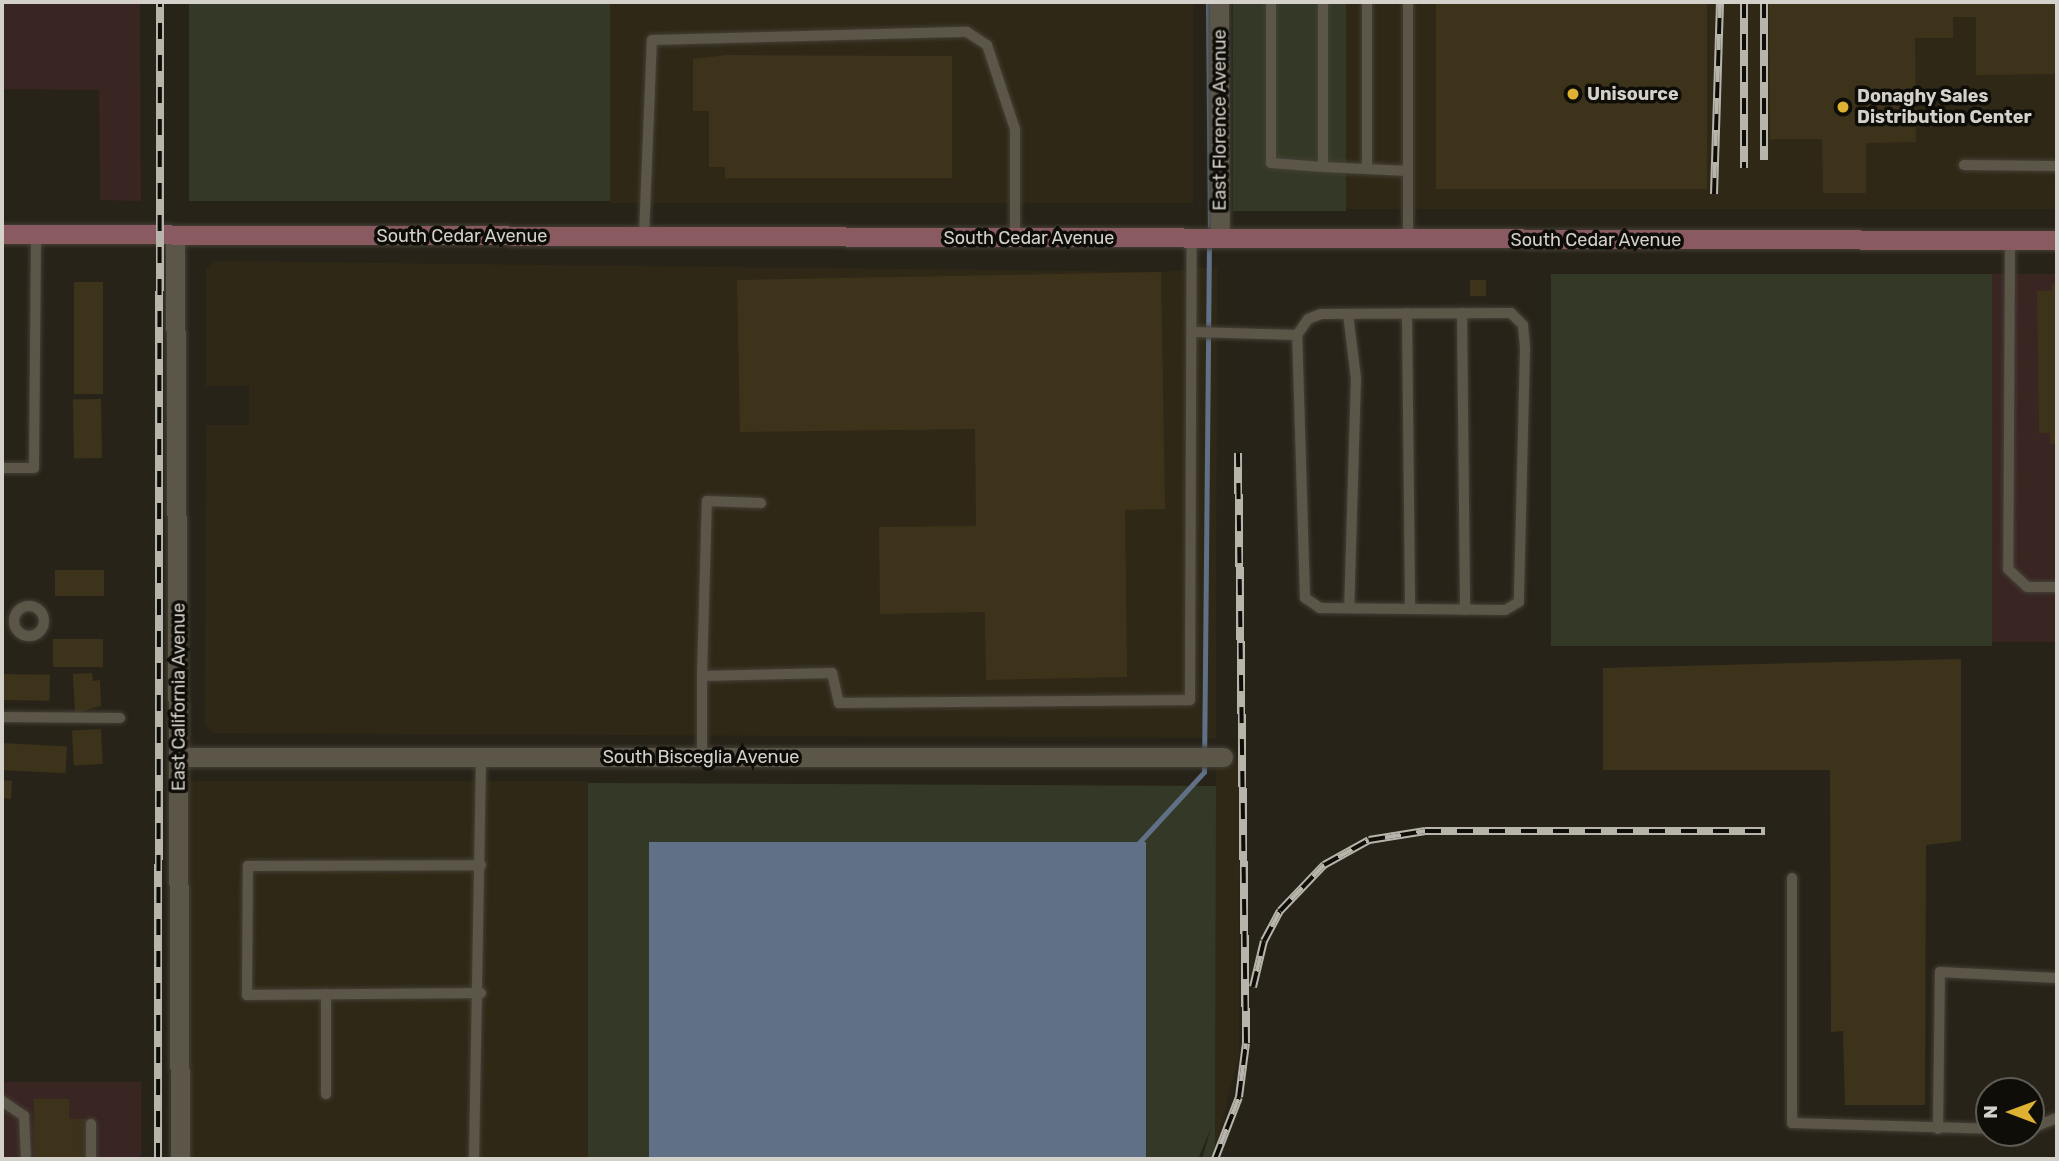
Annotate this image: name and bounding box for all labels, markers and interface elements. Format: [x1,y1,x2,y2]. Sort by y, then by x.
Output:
street label: East Florence Avenue [1209,29,1231,211]
place label: Unisource [1587,83,1679,105]
marker: Unisource [1565,86,1581,102]
place label: Donaghy Sales Distribution Center [1857,86,2032,128]
marker: Donaghy Sales Distribution Center [1835,99,1851,115]
street label: South Cedar Avenue [376,225,548,247]
street label: South Cedar Avenue [943,227,1115,249]
street label: South Cedar Avenue [1510,229,1682,251]
street label: East California Avenue [168,603,190,791]
street label: South Bisceglia Avenue [602,746,800,768]
north arrow [1975,1077,2045,1147]
text: N [1979,1105,2002,1119]

